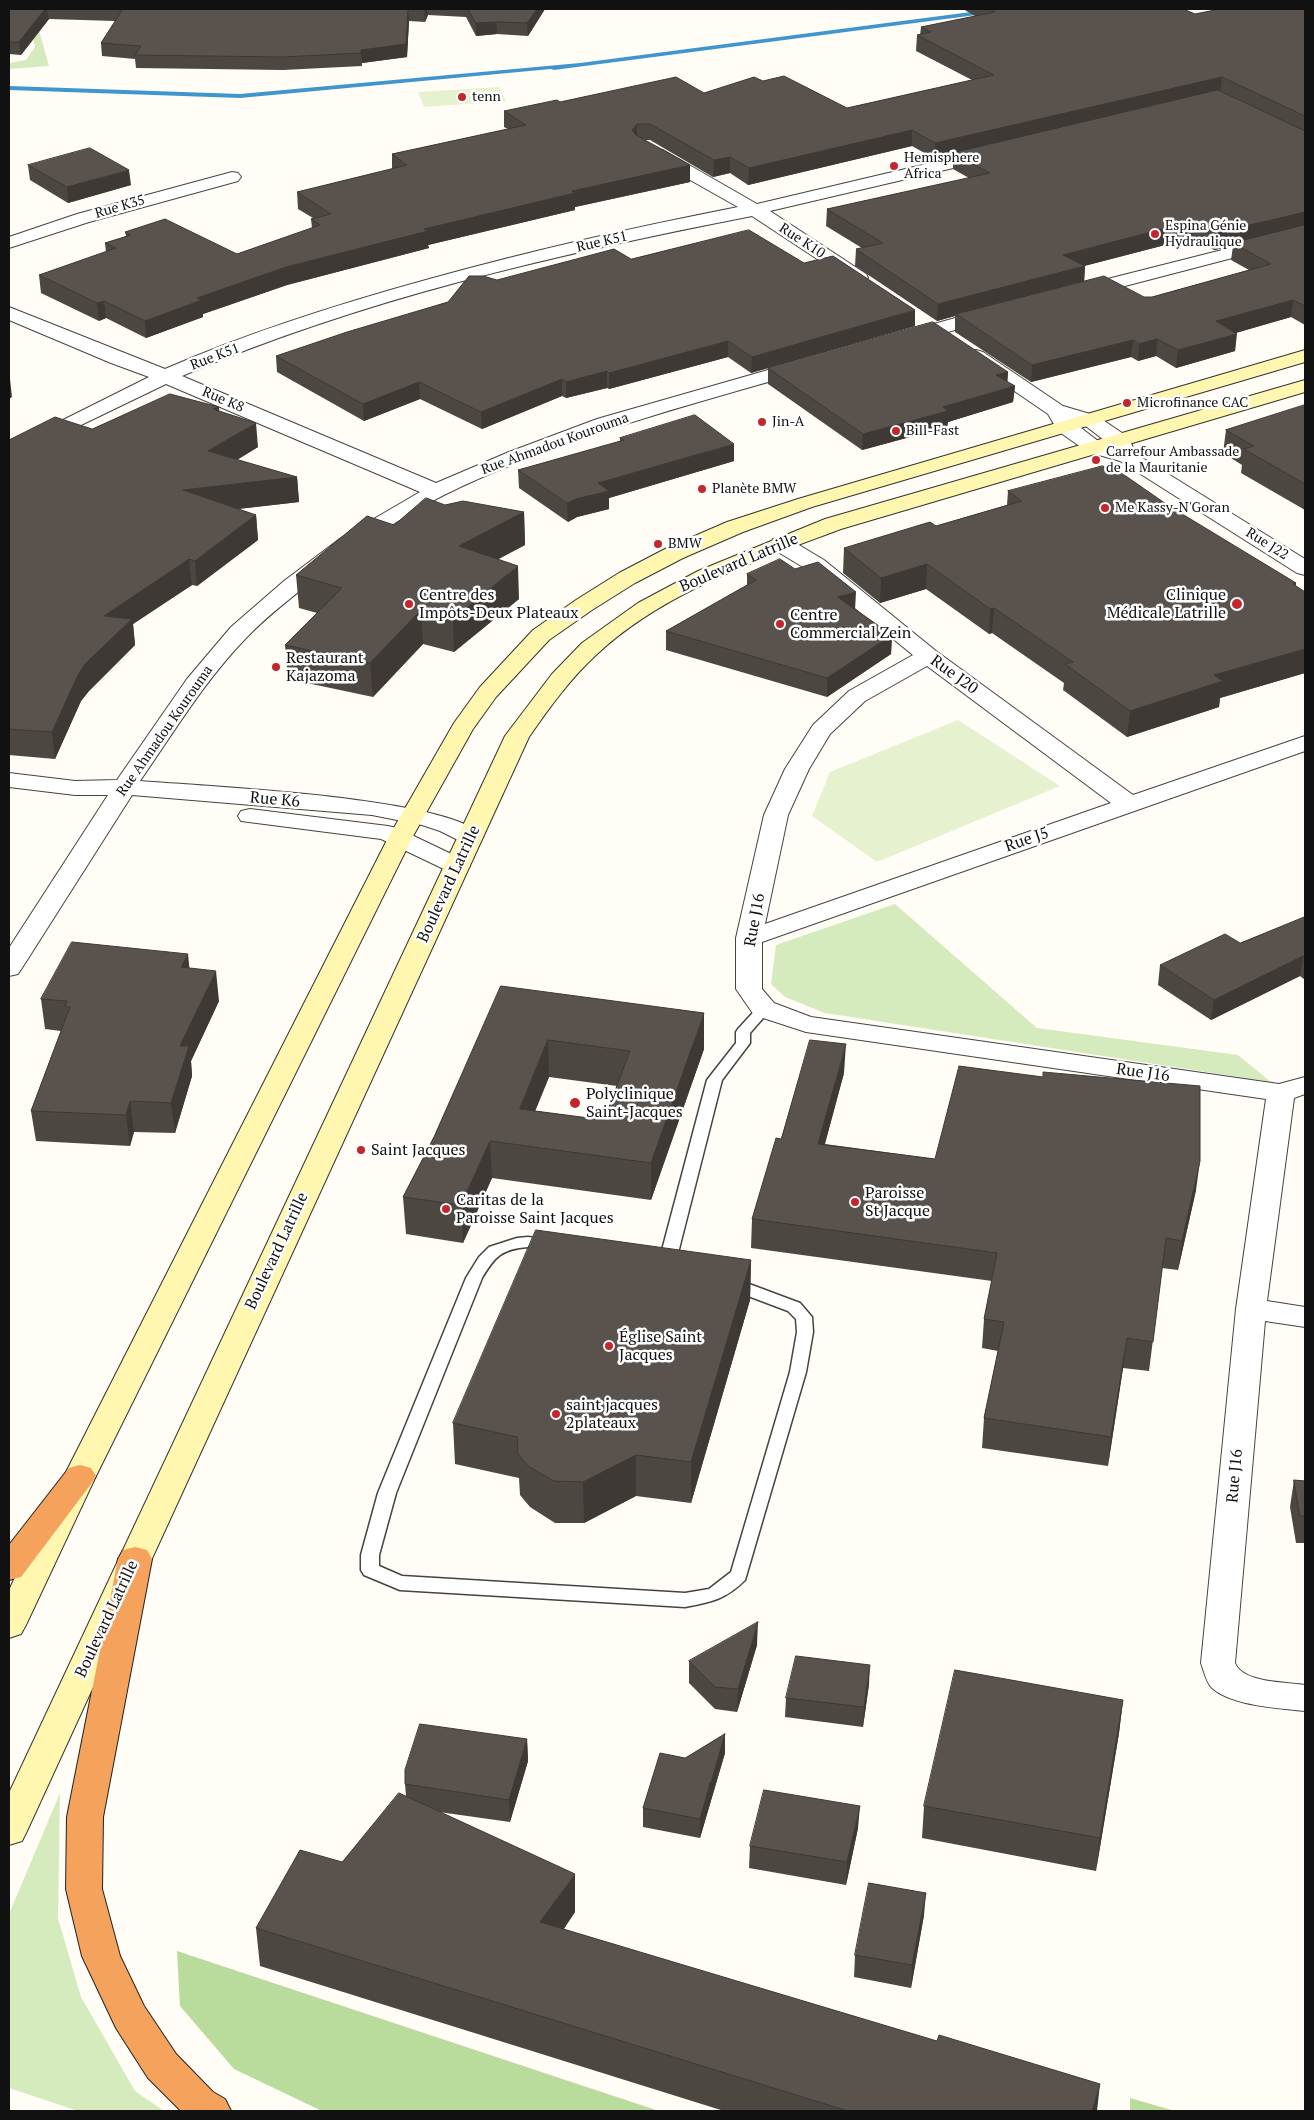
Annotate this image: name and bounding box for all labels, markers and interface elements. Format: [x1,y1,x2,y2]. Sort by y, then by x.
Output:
place label: tenn [472,89,501,105]
marker: tenn [456,91,468,103]
place label: Hemisphere Africa [904,150,979,182]
marker: Hemisphere Africa [888,160,900,172]
street label: Rue K35 [93,192,147,222]
place label: Espina Génie Hydraulique [1165,218,1246,250]
street label: Rue K10 [776,220,828,262]
street label: Rue K51 [575,228,629,256]
marker: Espina Génie Hydraulique [1149,228,1161,240]
street label: Rue K51 [188,340,242,374]
street label: Rue K8 [200,384,246,416]
place label: Microfinance CAC [1137,395,1248,411]
marker: Microfinance CAC [1121,397,1133,409]
street label: Rue Ahmadou Kourouma [479,409,631,479]
place label: Jin-A [772,414,804,430]
marker: Jin-A [756,416,768,428]
place label: Bill-Fast [906,423,959,439]
marker: Bill-Fast [890,425,902,437]
place label: Carrefour Ambassade de la Mauritanie [1106,444,1239,477]
marker: Carrefour Ambassade de la Mauritanie [1090,454,1102,466]
place label: Planète BMW [712,481,796,497]
marker: Planète BMW [696,483,708,495]
place label: Me Kassy-N'Goran [1115,500,1230,516]
marker: Me Kassy-N'Goran [1099,502,1111,514]
street label: Rue J22 [1243,524,1291,564]
street label: Boulevard Latrille [677,529,801,597]
place label: BMW [668,536,702,552]
marker: BMW [652,538,664,550]
place label: Centre des Impôts-Deux Plateaux [419,585,579,623]
place label: Clinique Médicale Latrille [1107,585,1226,623]
marker: Clinique Médicale Latrille [1230,597,1244,611]
marker: Centre des Impôts-Deux Plateaux [403,598,415,610]
place label: Centre Commercial Zein [790,605,911,643]
marker: Centre Commercial Zein [774,618,786,630]
place label: Restaurant Kajazoma [286,648,364,686]
street label: Rue J20 [927,651,981,699]
marker: Restaurant Kajazoma [270,661,282,673]
street label: Rue Ahmadou Kourouma [113,662,217,800]
street label: Rue K6 [249,788,301,812]
street label: Boulevard Latrille [413,822,485,946]
street label: Rue J5 [1002,824,1052,856]
street label: Rue J16 [741,892,769,948]
street label: Rue J16 [1115,1060,1171,1086]
place label: Polyclinique Saint-Jacques [586,1084,683,1122]
marker: Polyclinique Saint-Jacques [568,1096,582,1110]
place label: Saint Jacques [371,1140,465,1160]
marker: Saint Jacques [355,1144,367,1156]
place label: Paroisse St Jacque [865,1183,930,1221]
street label: Boulevard Latrille [241,1189,313,1313]
place label: Caritas de la Paroisse Saint Jacques [456,1190,614,1228]
marker: Paroisse St Jacque [849,1196,861,1208]
marker: Caritas de la Paroisse Saint Jacques [440,1203,452,1215]
place label: Église Saint Jacques [619,1327,702,1365]
marker: Église Saint Jacques [603,1340,615,1352]
place label: saint jacques 2plateaux [566,1395,658,1433]
marker: saint jacques 2plateaux [550,1408,562,1420]
street label: Rue J16 [1223,1448,1247,1504]
street label: Boulevard Latrille [71,1557,143,1681]

